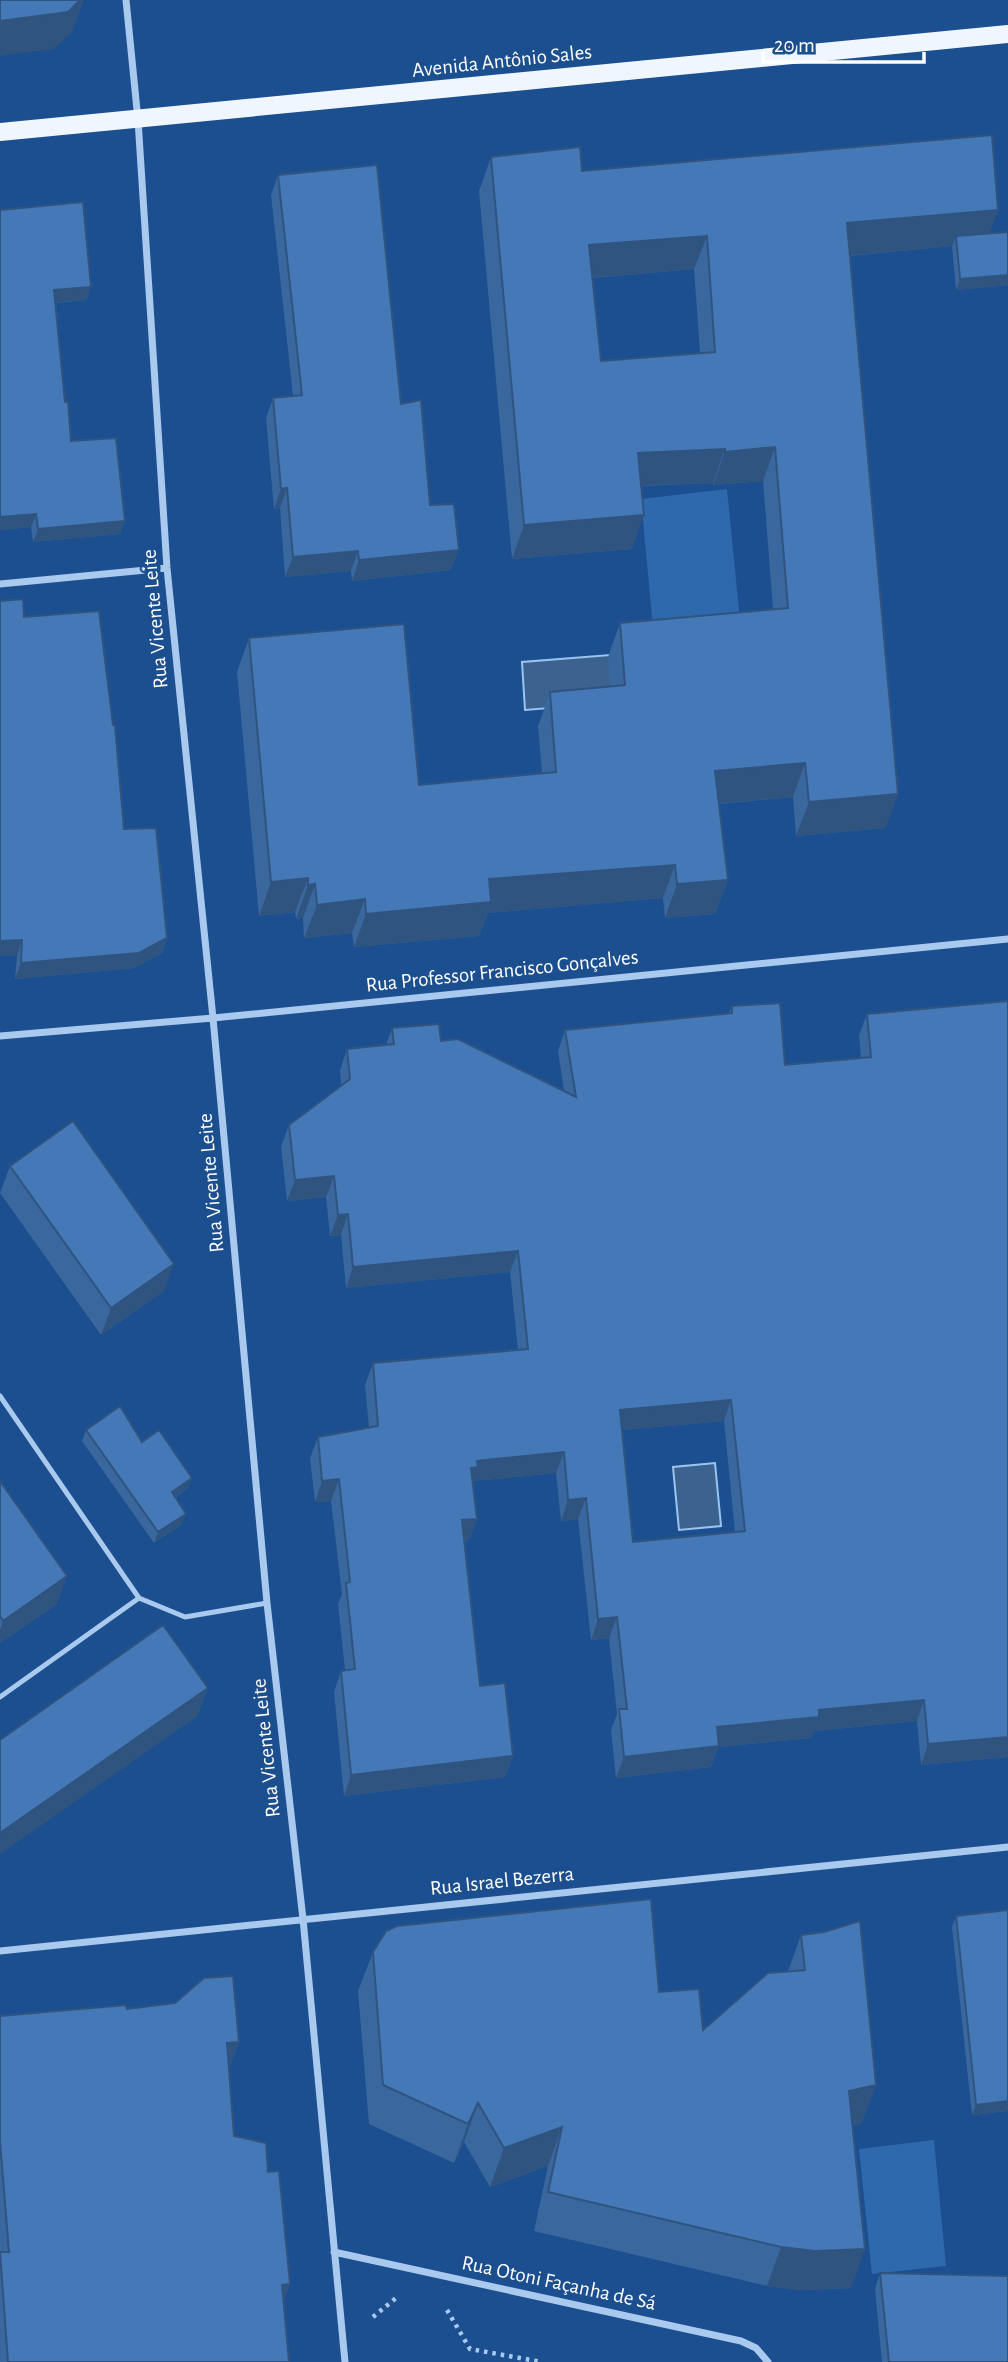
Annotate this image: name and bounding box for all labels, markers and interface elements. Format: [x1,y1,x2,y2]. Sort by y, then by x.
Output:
scale bar [763,21,924,65]
text: 20 m [774,35,815,56]
street label: Avenida Antônio Sales [411,41,593,81]
street label: Rua Vicente Leite [138,549,172,689]
street label: Rua Professor Francisco Gonçalves [365,946,639,996]
street label: Rua Vicente Leite [194,1113,228,1253]
street label: Rua Vicente Leite [248,1678,284,1818]
street label: Rua Israel Bezerra [429,1863,575,1899]
street label: Rua Otoni Façanha de Sá [460,2252,658,2314]

